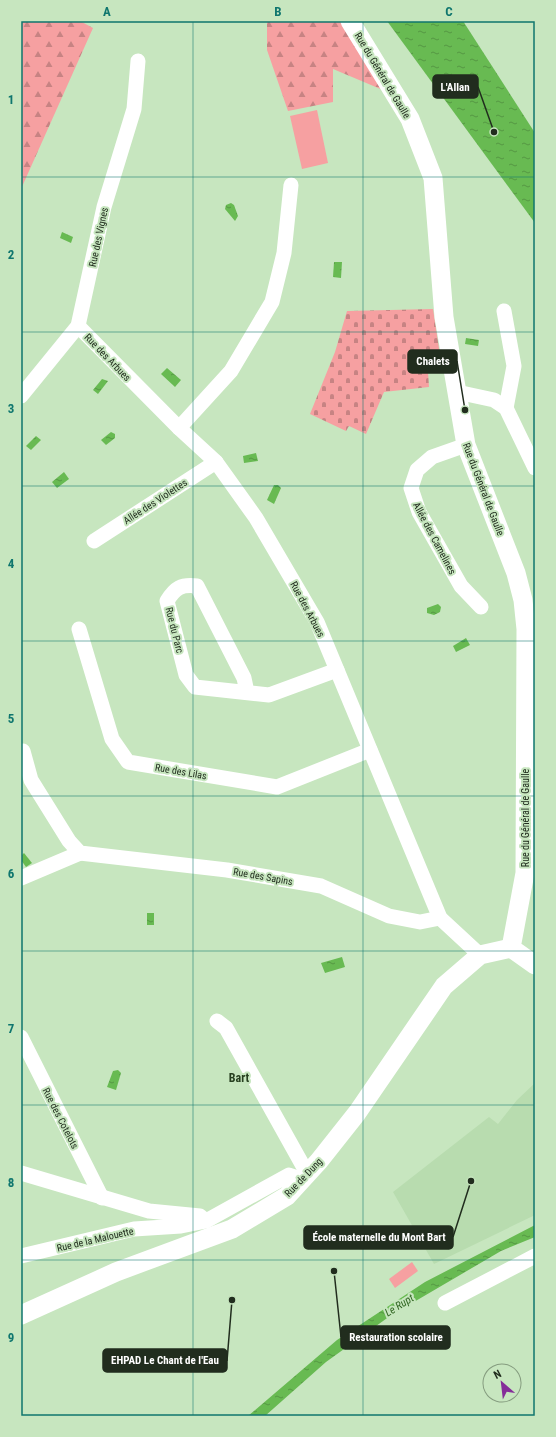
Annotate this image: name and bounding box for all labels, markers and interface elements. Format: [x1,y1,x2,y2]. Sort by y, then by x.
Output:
text: A [103,4,111,19]
text: B [274,4,282,19]
text: C [445,4,453,19]
street label: Rue du Général de Gaulle [353,30,413,120]
callout: L'Allan [433,75,478,98]
text: L'Allan [440,81,470,94]
text: 1 [8,92,14,107]
street label: Rue des Vignes [87,206,110,268]
text: 2 [8,247,15,262]
street label: Rue des Arbues [82,331,133,384]
callout: Chalets [408,350,457,373]
text: Chalets [416,355,450,368]
text: 3 [8,401,14,416]
street label: Rue du Général de Gaulle [461,441,506,537]
street label: Allée des Violettes [121,477,189,526]
street label: Allée des Camelines [411,500,458,576]
text: 4 [8,556,15,571]
street label: Rue des Arbues [288,580,327,639]
street label: Rue du Parc [163,606,186,655]
text: 5 [8,711,15,726]
street label: Rue des Lilas [154,762,208,782]
street label: Rue du Général de Gaulle [520,769,531,867]
text: 6 [8,866,15,881]
street label: Rue des Sapins [232,866,294,887]
text: 7 [8,1021,15,1036]
district label: Bart [229,1071,249,1085]
street label: Rue des Cotelots [40,1086,81,1151]
street label: Rue de Dung [282,1156,325,1199]
text: 8 [8,1175,14,1190]
street label: Rue de la Malouette [56,1225,135,1254]
callout: École maternelle du Mont Bart [304,1226,453,1249]
text: École maternelle du Mont Bart [312,1231,446,1244]
water label: Le Rupt [382,1291,417,1319]
callout: Restauration scolaire [341,1326,450,1349]
text: 9 [8,1330,14,1345]
text: Restauration scolaire [349,1331,443,1344]
callout: EHPAD Le Chant de l'Eau [103,1349,227,1372]
text: EHPAD Le Chant de l'Eau [111,1354,219,1367]
north arrow [482,1363,522,1403]
text: N [492,1367,504,1382]

